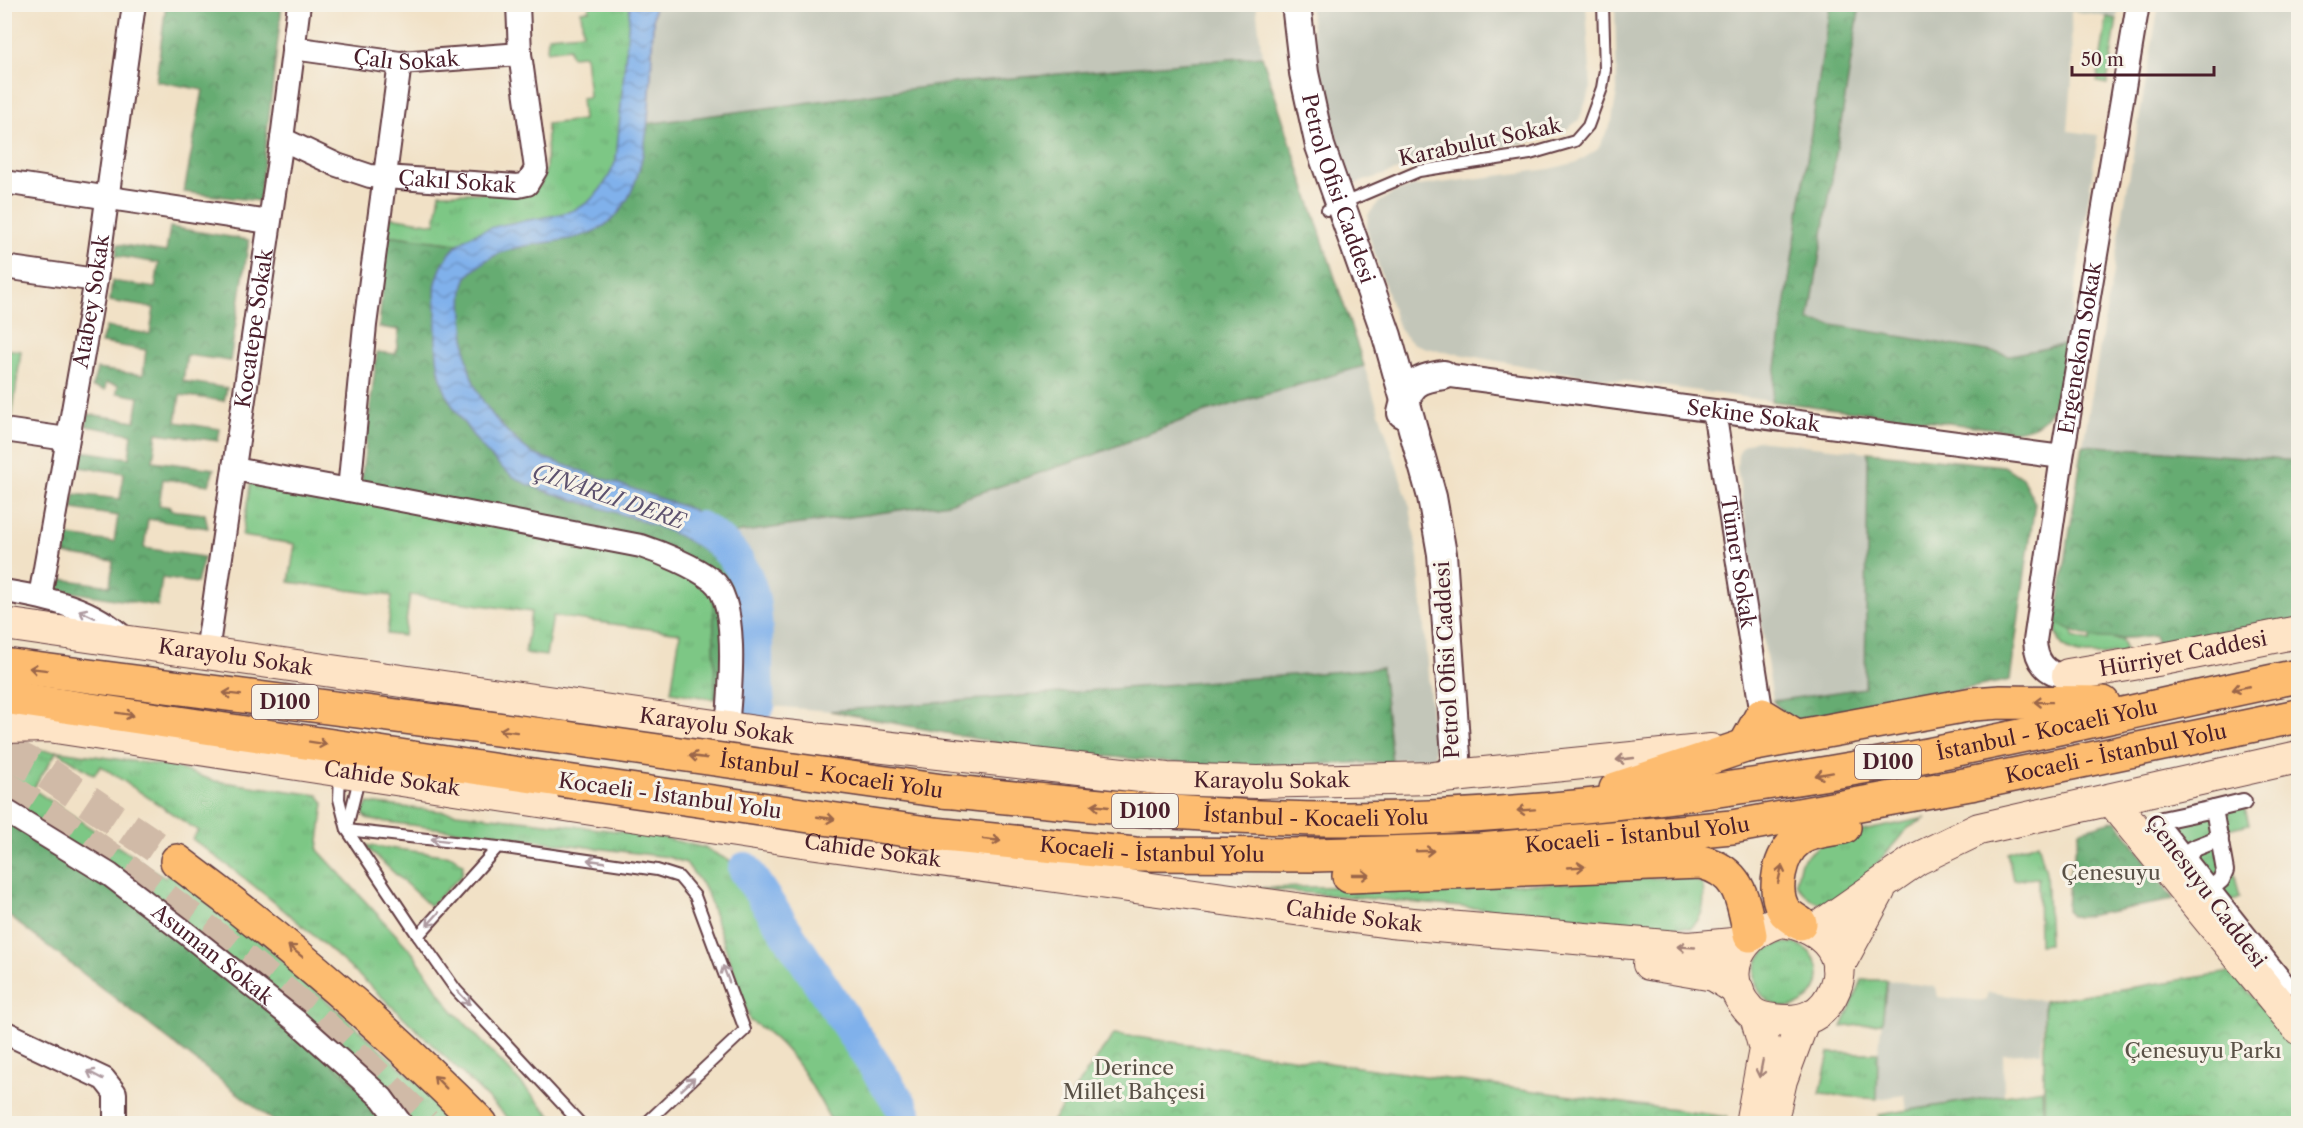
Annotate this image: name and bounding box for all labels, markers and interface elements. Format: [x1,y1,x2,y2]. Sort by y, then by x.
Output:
scale bar [2072,39,2214,77]
street label: Çalı Sokak [352,44,461,75]
text: 50 m [2081,49,2124,71]
street label: Petrol Ofisi Caddesi [1297,91,1380,287]
street label: Karabulut Sokak [1396,112,1564,171]
street label: Çakıl Sokak [397,165,518,198]
street label: Atabey Sokak [67,232,114,371]
street label: Kocatepe Sokak [230,246,278,410]
street label: Ergenekon Sokak [2053,259,2107,436]
street label: Sekine Sokak [1685,394,1822,437]
water label: ÇINARLI DERE [529,458,690,536]
street label: Tümer Sokak [1716,494,1761,631]
street label: Petrol Ofisi Caddesi [1429,561,1464,759]
one-way arrow [79,608,97,620]
street label: Hürriyet Caddesi [2097,626,2269,682]
street label: Karayolu Sokak [157,633,315,680]
one-way arrow [29,663,49,674]
one-way arrow [2232,683,2251,694]
road number: D100 [252,685,318,719]
one-way arrow [222,689,242,700]
street label: İstanbul - Kocaeli Yolu [1934,694,2160,765]
one-way arrow [2033,697,2053,708]
street label: Karayolu Sokak [638,702,796,749]
one-way arrow [114,708,134,719]
street label: Kocaeli - İstanbul Yolu [2003,718,2229,788]
one-way arrow [499,725,519,736]
one-way arrow [307,737,327,748]
road number: D100 [1855,745,1921,779]
street label: İstanbul - Kocaeli Yolu [718,747,945,803]
one-way arrow [689,751,709,762]
one-way arrow [1615,754,1635,765]
street label: Cahide Sokak [322,755,463,801]
street label: Kocaeli - İstanbul Yolu [557,767,783,824]
street label: Karayolu Sokak [1193,767,1351,794]
one-way arrow [1815,768,1834,779]
road number: D100 [1112,794,1178,828]
one-way arrow [1090,800,1110,811]
street label: İstanbul - Kocaeli Yolu [1202,801,1429,831]
one-way arrow [1517,804,1537,815]
street label: Çenesuyu Caddesi [2141,809,2272,972]
street label: Kocaeli - İstanbul Yolu [1524,811,1752,858]
one-way arrow [815,813,835,824]
street label: Cahide Sokak [803,828,943,872]
street label: Kocaeli - İstanbul Yolu [1038,832,1265,867]
one-way arrow [431,835,450,846]
one-way arrow [982,835,1001,846]
one-way arrow [1414,846,1434,857]
one-way arrow [586,855,606,866]
park label: Çenesuyu [2061,860,2161,885]
one-way arrow [1566,861,1586,872]
one-way arrow [1775,864,1787,883]
one-way arrow [1350,870,1370,881]
street label: Cahide Sokak [1284,895,1424,937]
street label: Asuman Sokak [146,898,279,1010]
one-way arrow [426,911,440,926]
one-way arrow [1676,942,1696,953]
one-way arrow [288,945,304,958]
one-way arrow [720,966,731,984]
one-way arrow [457,991,471,1006]
park label: Çenesuyu Parkı [2125,1038,2281,1063]
park label: Derince Millet Bahçesi [1063,1055,1205,1104]
one-way arrow [1755,1059,1766,1079]
one-way arrow [87,1069,104,1081]
one-way arrow [432,1075,447,1090]
one-way arrow [680,1076,695,1091]

